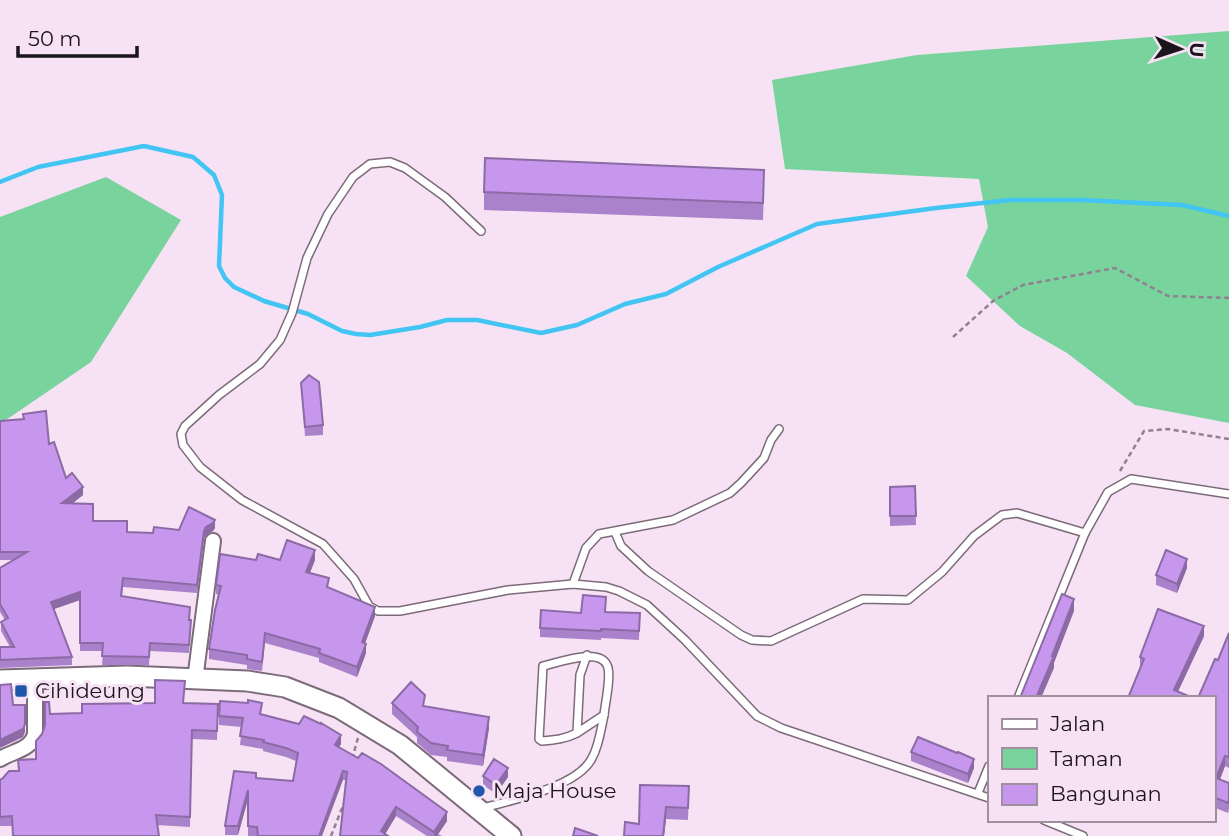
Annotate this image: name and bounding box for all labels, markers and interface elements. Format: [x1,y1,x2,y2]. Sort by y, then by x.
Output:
scale bar [18,14,136,58]
north arrow [1145,14,1215,84]
text: 50 m [28,26,82,51]
text: U [1185,42,1208,58]
place label: Cihideung [35,678,145,703]
marker: Cihideung [13,683,29,699]
legend [988,696,1215,822]
text: Jalan [1049,711,1105,736]
text: Taman [1050,746,1123,771]
place label: Maja House [493,778,616,803]
text: Bangunan [1050,781,1162,806]
marker: Maja House [471,783,487,799]

